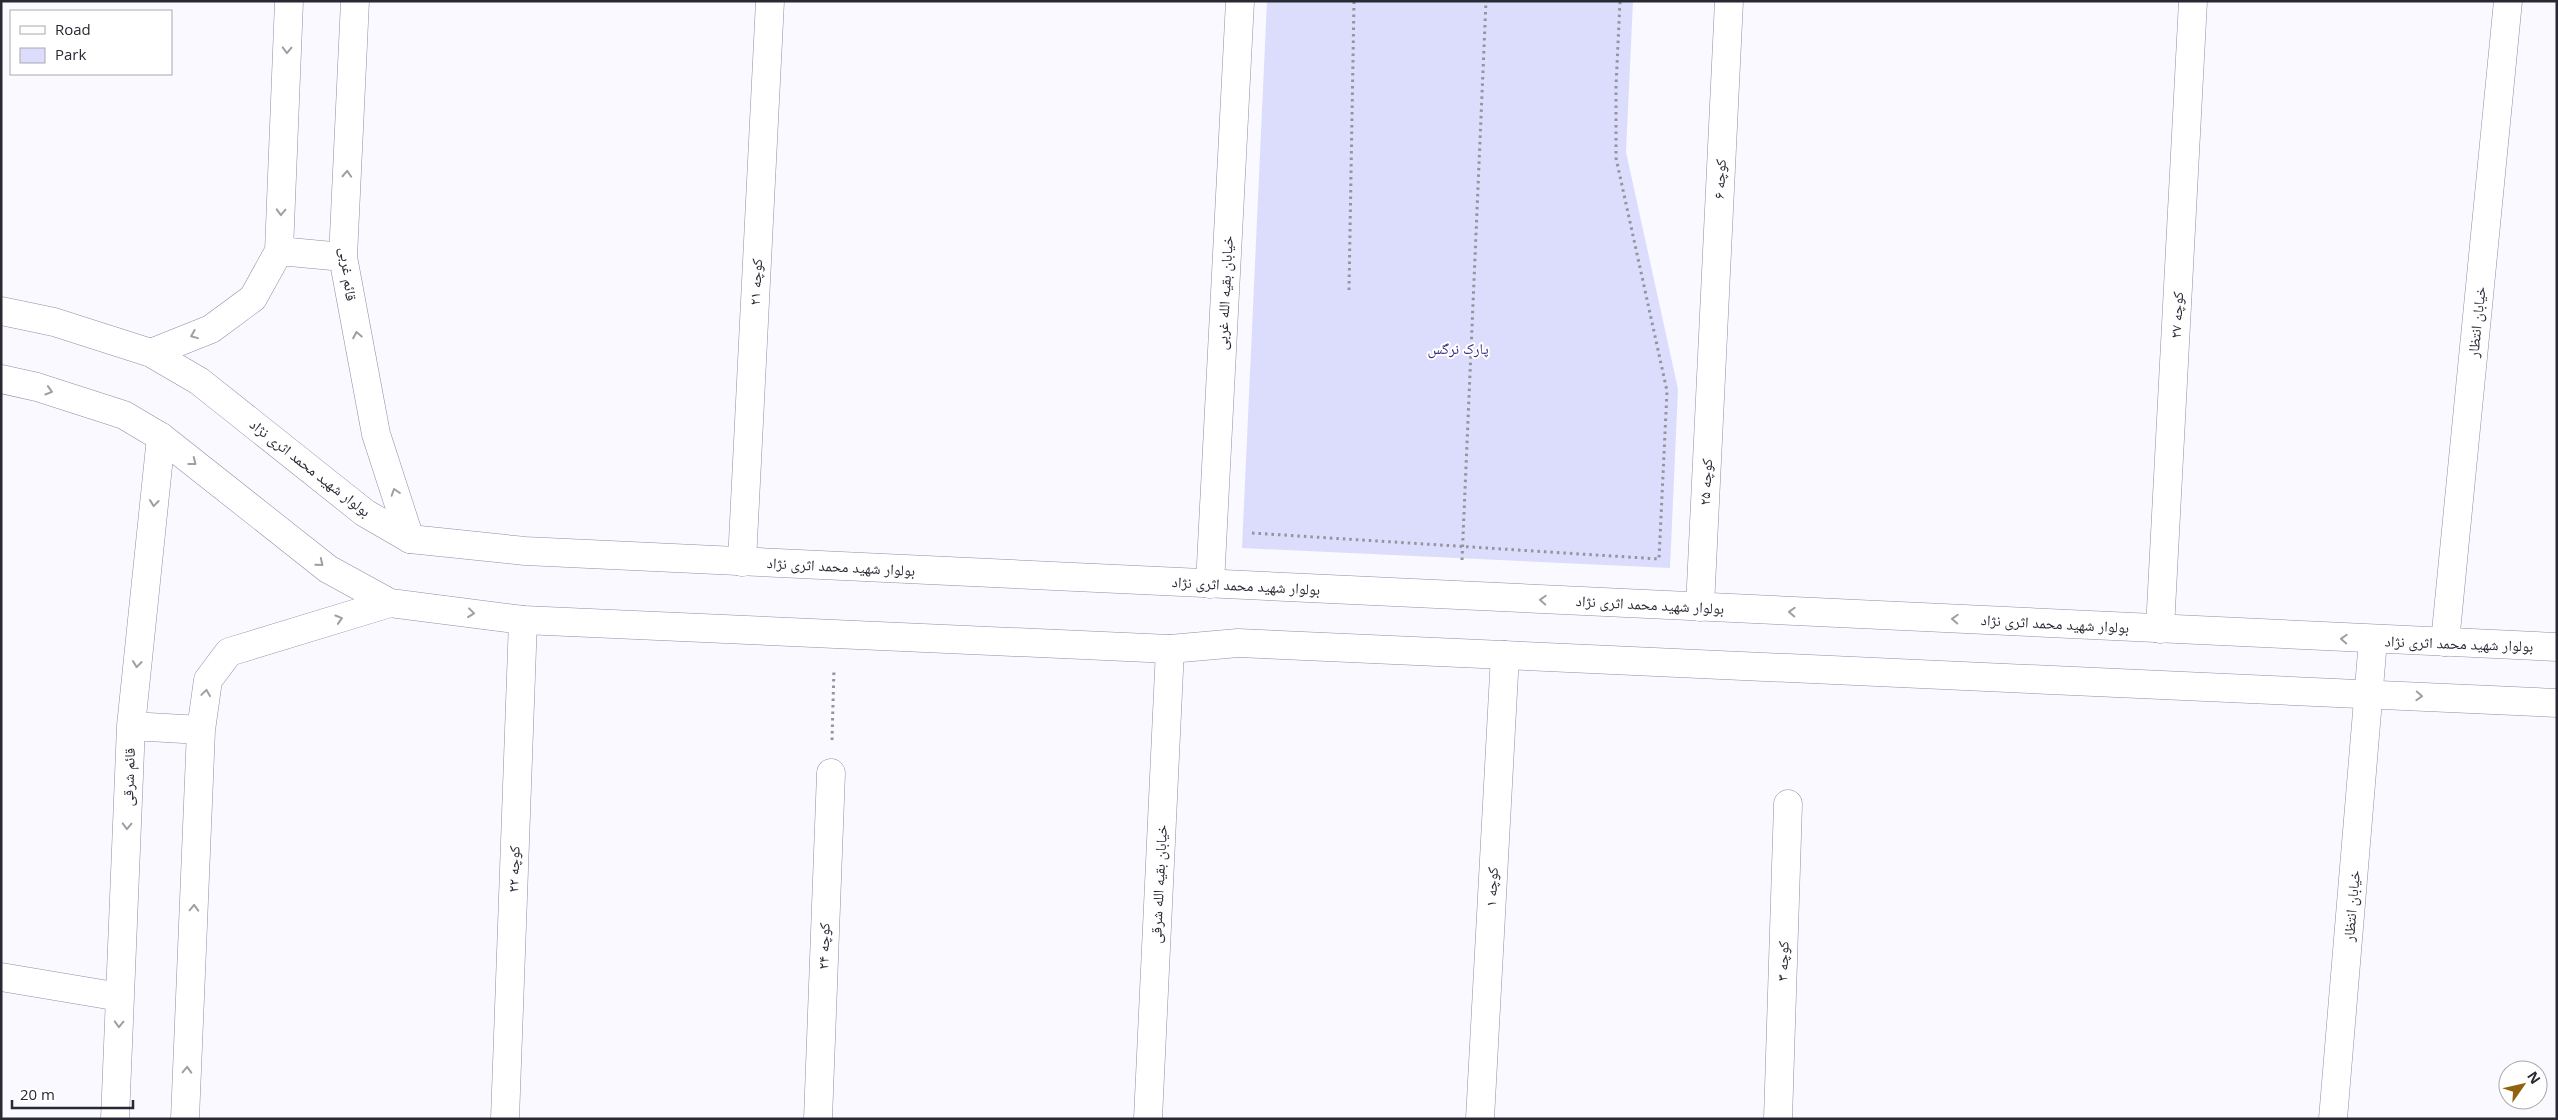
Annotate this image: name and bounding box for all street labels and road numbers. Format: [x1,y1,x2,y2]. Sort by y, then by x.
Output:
street label: کوچه ۶ [1708,158,1730,200]
street label: خیابان بقیه الله غربی [1211,235,1238,351]
street label: قائم غربی [335,246,362,302]
street label: کوچه ۲۱ [744,258,766,306]
street label: خیابان انتظار [2462,285,2491,360]
street label: کوچه ۲۷ [2165,291,2187,339]
street label: بولوار شهید محمد اثری نژاد [245,414,375,522]
street label: کوچه ۲۵ [1694,458,1716,506]
street label: بولوار شهید محمد اثری نژاد [766,552,916,581]
street label: بولوار شهید محمد اثری نژاد [1171,571,1321,600]
street label: بولوار شهید محمد اثری نژاد [1575,590,1725,619]
street label: بولوار شهید محمد اثری نژاد [1980,609,2130,638]
street label: بولوار شهید محمد اثری نژاد [2384,630,2534,657]
street label: قائم شرقی [117,747,140,807]
street label: خیابان بقیه الله شرقی [1145,824,1172,944]
street label: کوچه ۲۲ [502,845,524,893]
street label: کوچه ۱ [1480,866,1502,908]
street label: خیابان انتظار [2338,869,2365,943]
street label: کوچه ۲۴ [812,922,834,970]
street label: کوچه ۳ [1771,941,1793,981]

